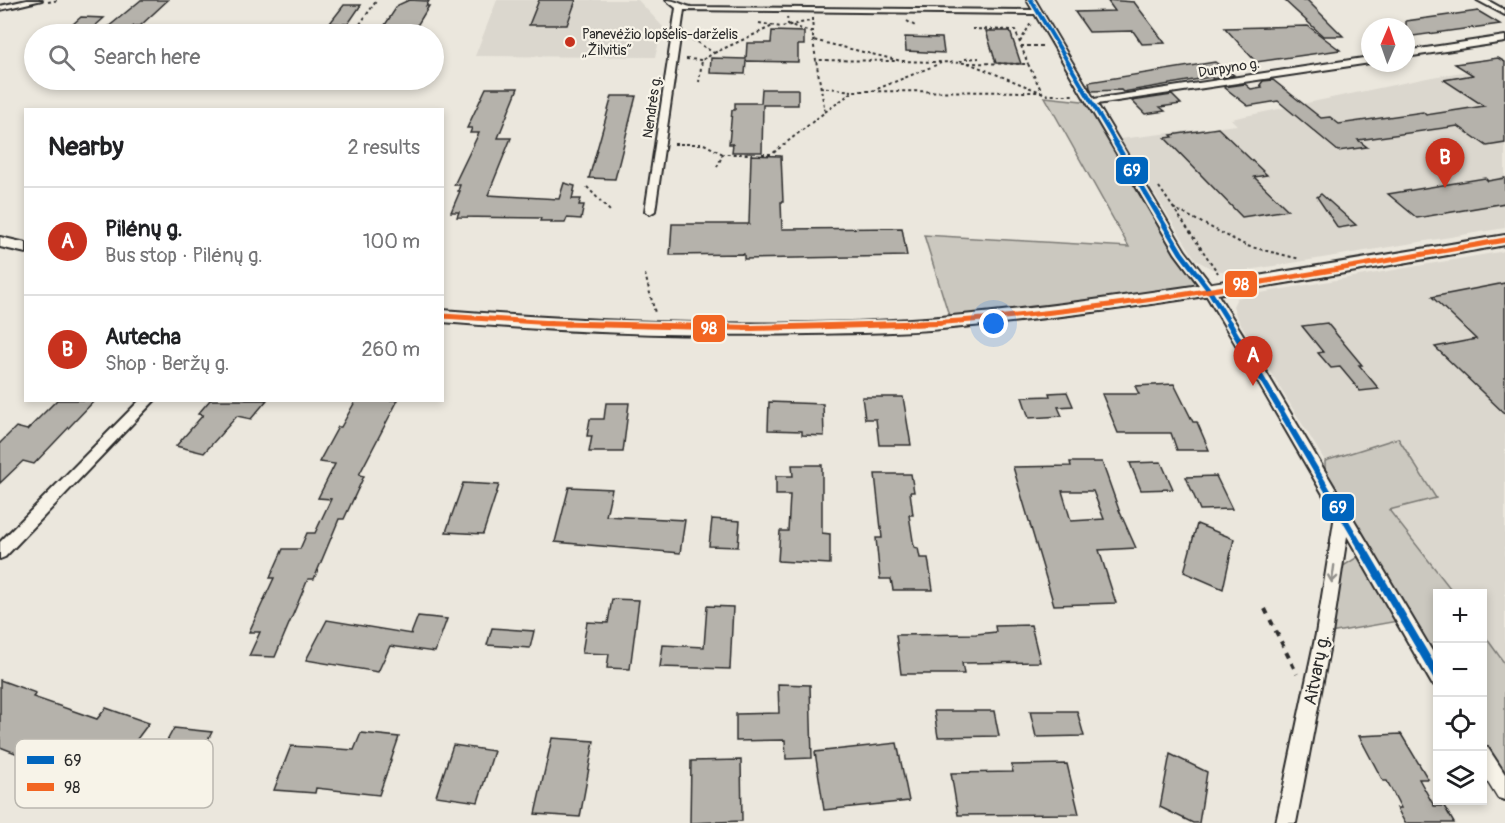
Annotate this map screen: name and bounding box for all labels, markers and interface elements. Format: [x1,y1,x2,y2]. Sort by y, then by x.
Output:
north arrow [1361,18,1415,72]
search box [24,24,444,90]
place label: Panevėžio lopšelis-darželis „Žilvitis“ [582,26,738,59]
marker: Panevėžio lopšelis-darželis „Žilvitis“ [563,35,577,49]
icon: search [45,41,78,74]
text: Search here [93,43,200,71]
street label: Durpyno g. [1197,55,1261,81]
street label: Nendrės g. [639,75,665,139]
text: Nearby [48,131,124,163]
text: 2 results [348,135,420,160]
pin: B [1426,138,1464,188]
line badge: 69 [1115,156,1149,185]
text: 69 [1123,161,1141,181]
text: Pilėnų g. [105,215,183,243]
text: A [61,229,74,254]
text: 100 m [363,229,420,254]
text: Bus stop · Pilėnų g. [105,243,263,268]
line badge: 98 [1224,270,1258,298]
text: 98 [1233,275,1249,295]
your location [979,309,1008,338]
line badge: 98 [692,314,726,343]
text: 98 [701,319,717,339]
text: Autecha [105,323,181,351]
pin: A [1234,336,1272,386]
text: B [62,337,73,362]
text: 260 m [361,337,420,362]
text: Shop · Beržų g. [105,351,229,376]
line badge: 69 [1321,493,1355,522]
text: 69 [1329,498,1347,518]
one-way arrow [1328,564,1339,584]
map controls [1433,589,1487,805]
button: + [1433,589,1487,643]
street label: Aitvarų g. [1299,633,1335,707]
button: − [1433,643,1487,697]
button: locate [1433,697,1487,751]
legend [15,739,213,808]
text: 69 [64,751,82,771]
button: layers [1433,751,1487,805]
text: 98 [64,778,80,798]

